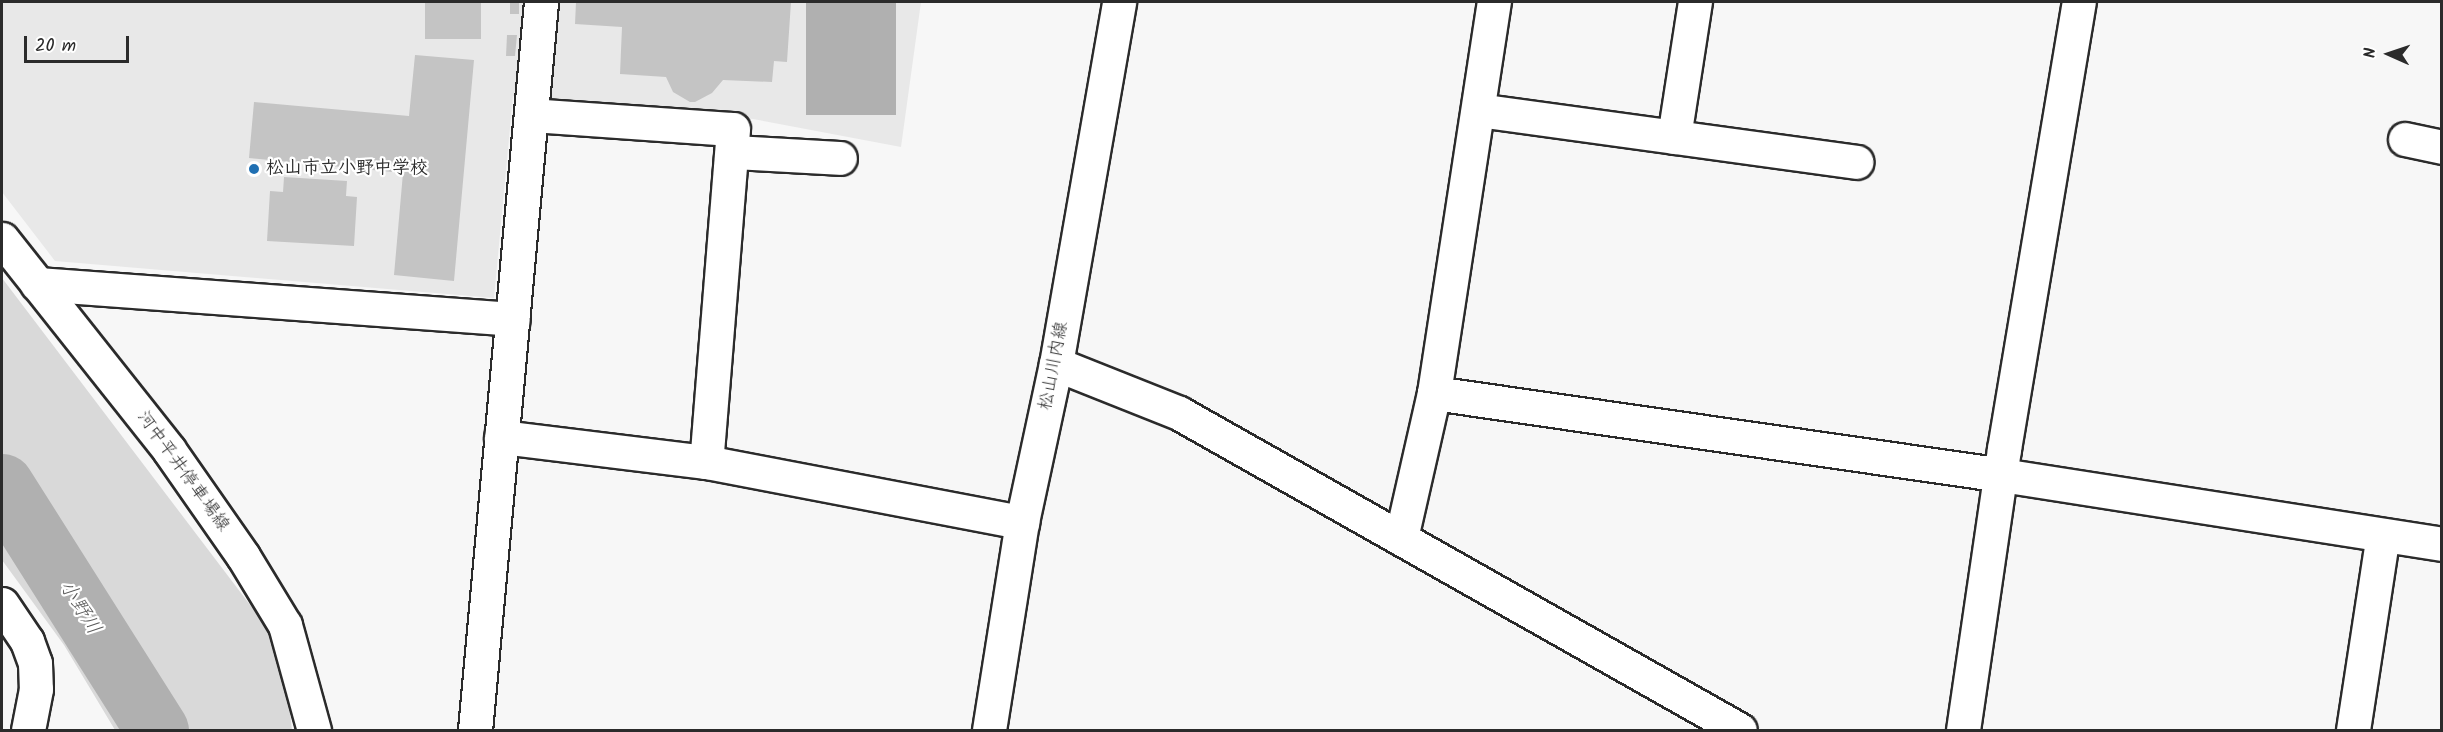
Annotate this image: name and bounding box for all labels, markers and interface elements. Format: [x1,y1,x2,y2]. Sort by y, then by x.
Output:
scale bar [27,24,132,62]
north arrow [2359,24,2419,84]
text: 20 m [35,32,76,61]
text: N [2358,47,2383,59]
place label: 松山市立小野中学校 [266,158,428,180]
marker: 松山市立小野中学校 [247,162,261,176]
street label: 松山川内線 [1036,320,1074,412]
street label: 河中平井停車場線 [131,407,233,537]
water label: 小野川 [53,576,105,640]

